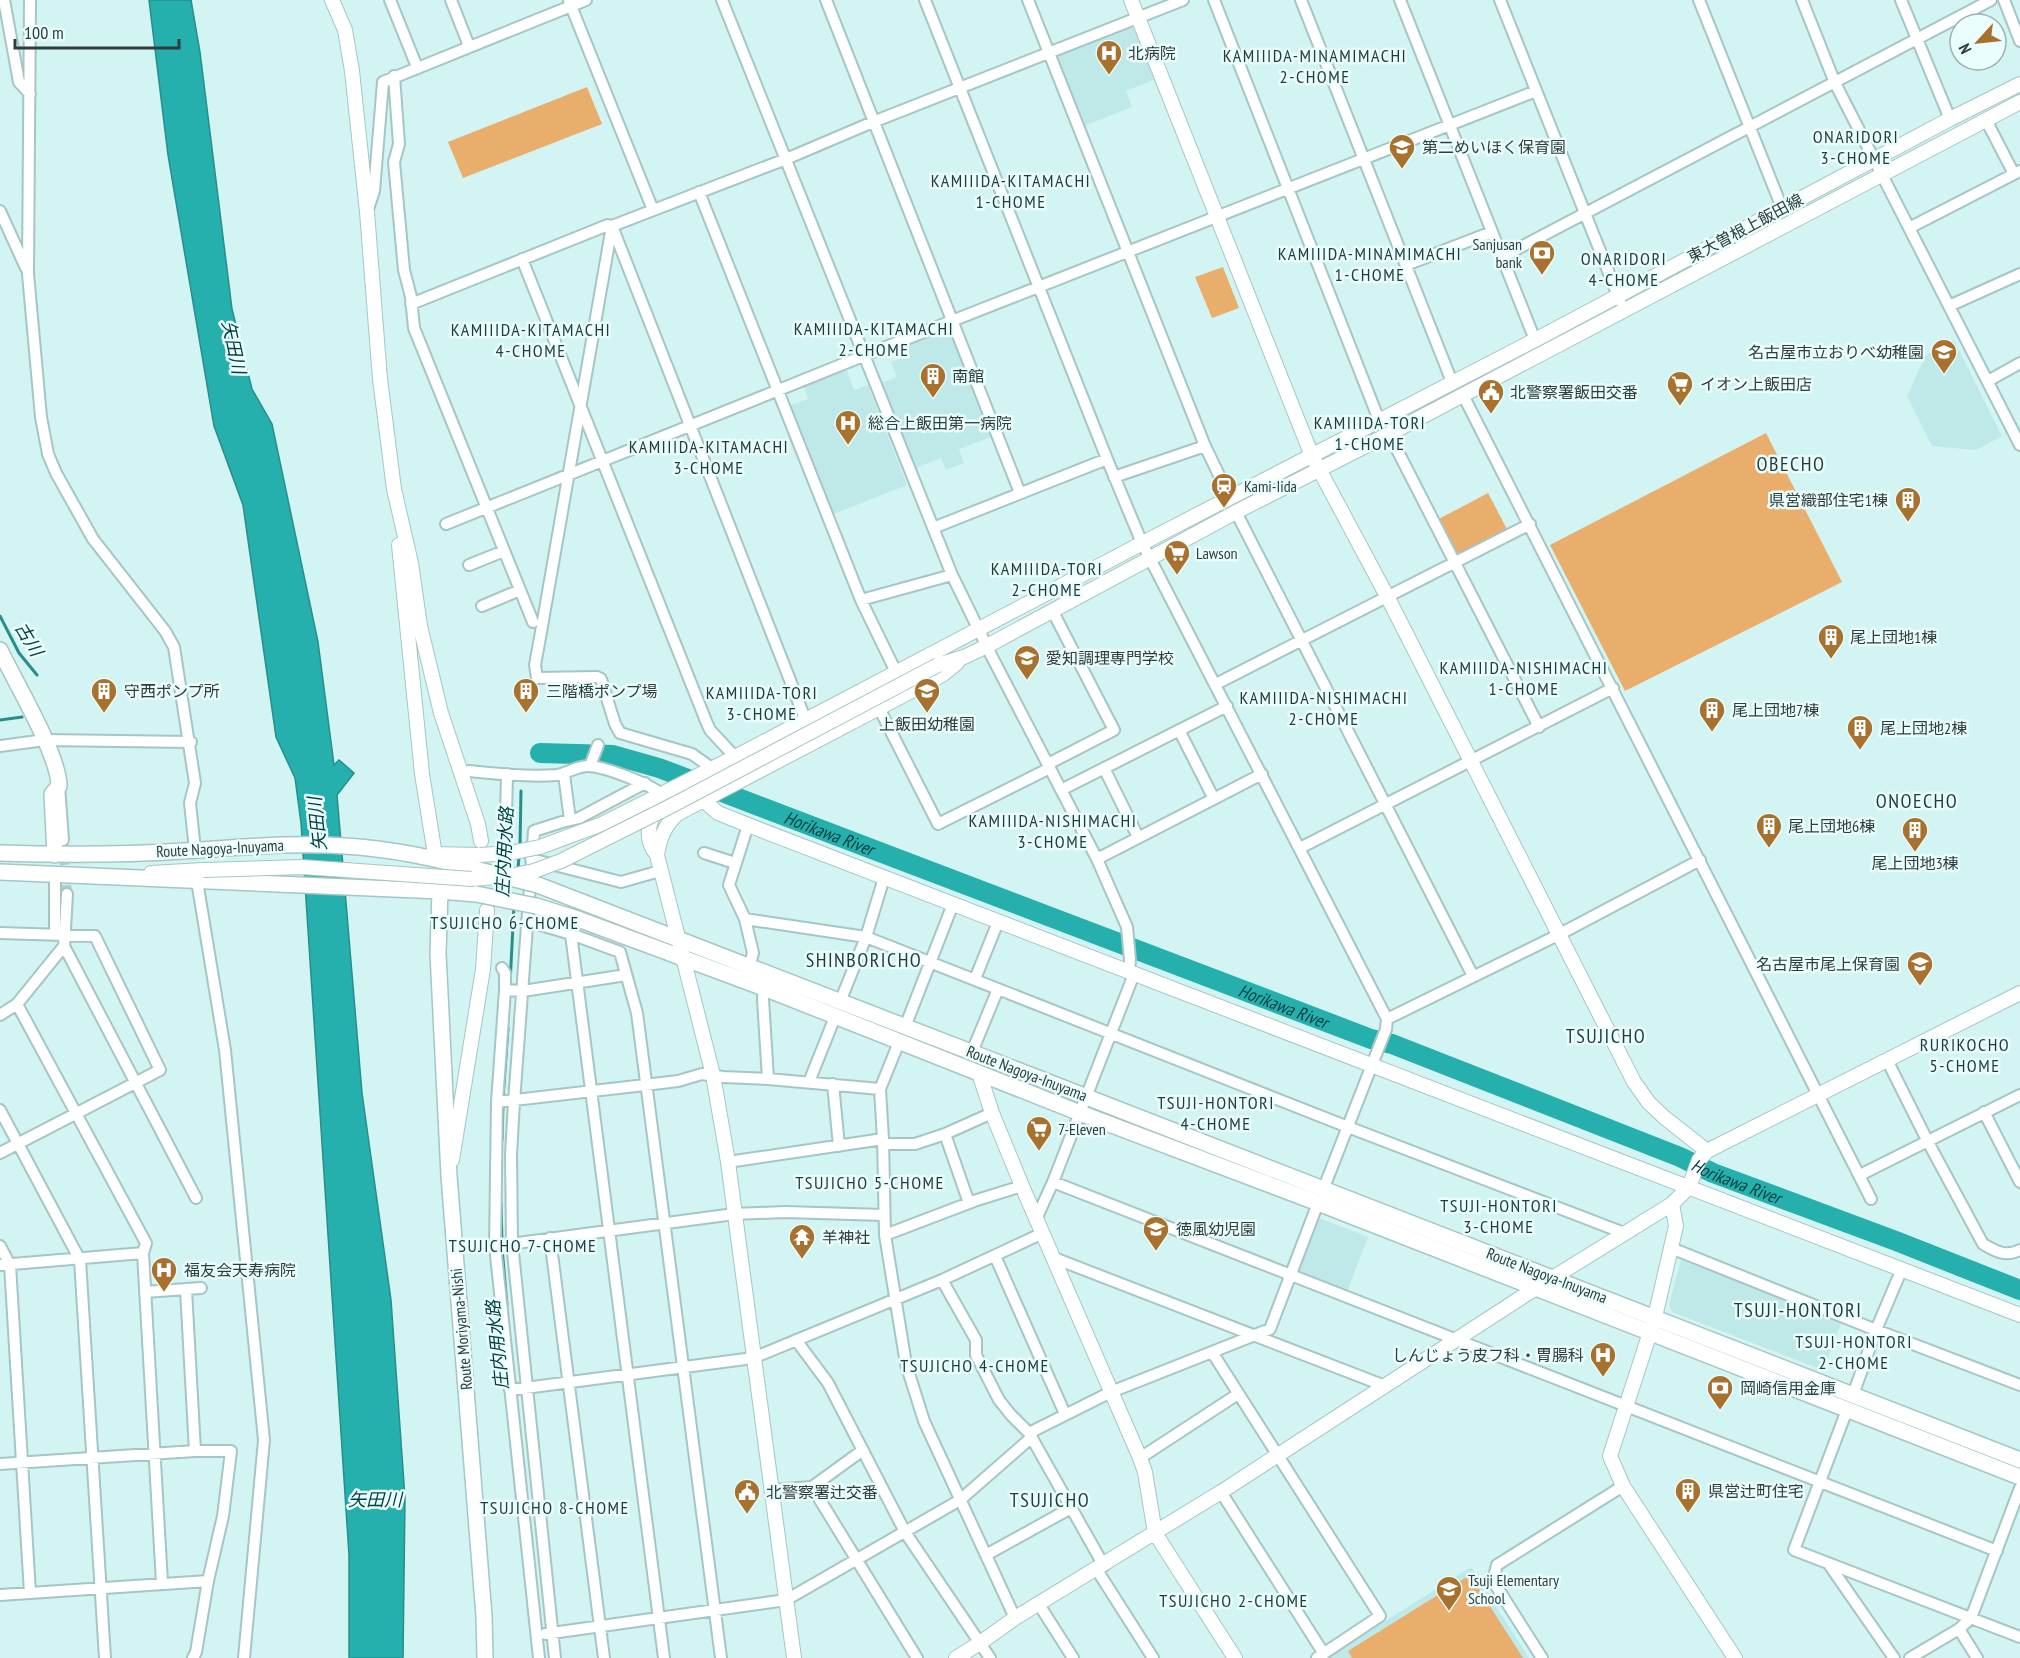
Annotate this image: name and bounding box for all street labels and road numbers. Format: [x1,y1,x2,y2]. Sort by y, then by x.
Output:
street label: 東大曽根上飯田線 [1684,189,1806,267]
street label: Route Nagoya-Inuyama [156,835,284,861]
street label: Route Nagoya-Inuyama [964,1041,1090,1105]
street label: Route Nagoya-Inuyama [1484,1243,1610,1307]
street label: Route Moriyama-Nishi [446,1267,476,1391]

